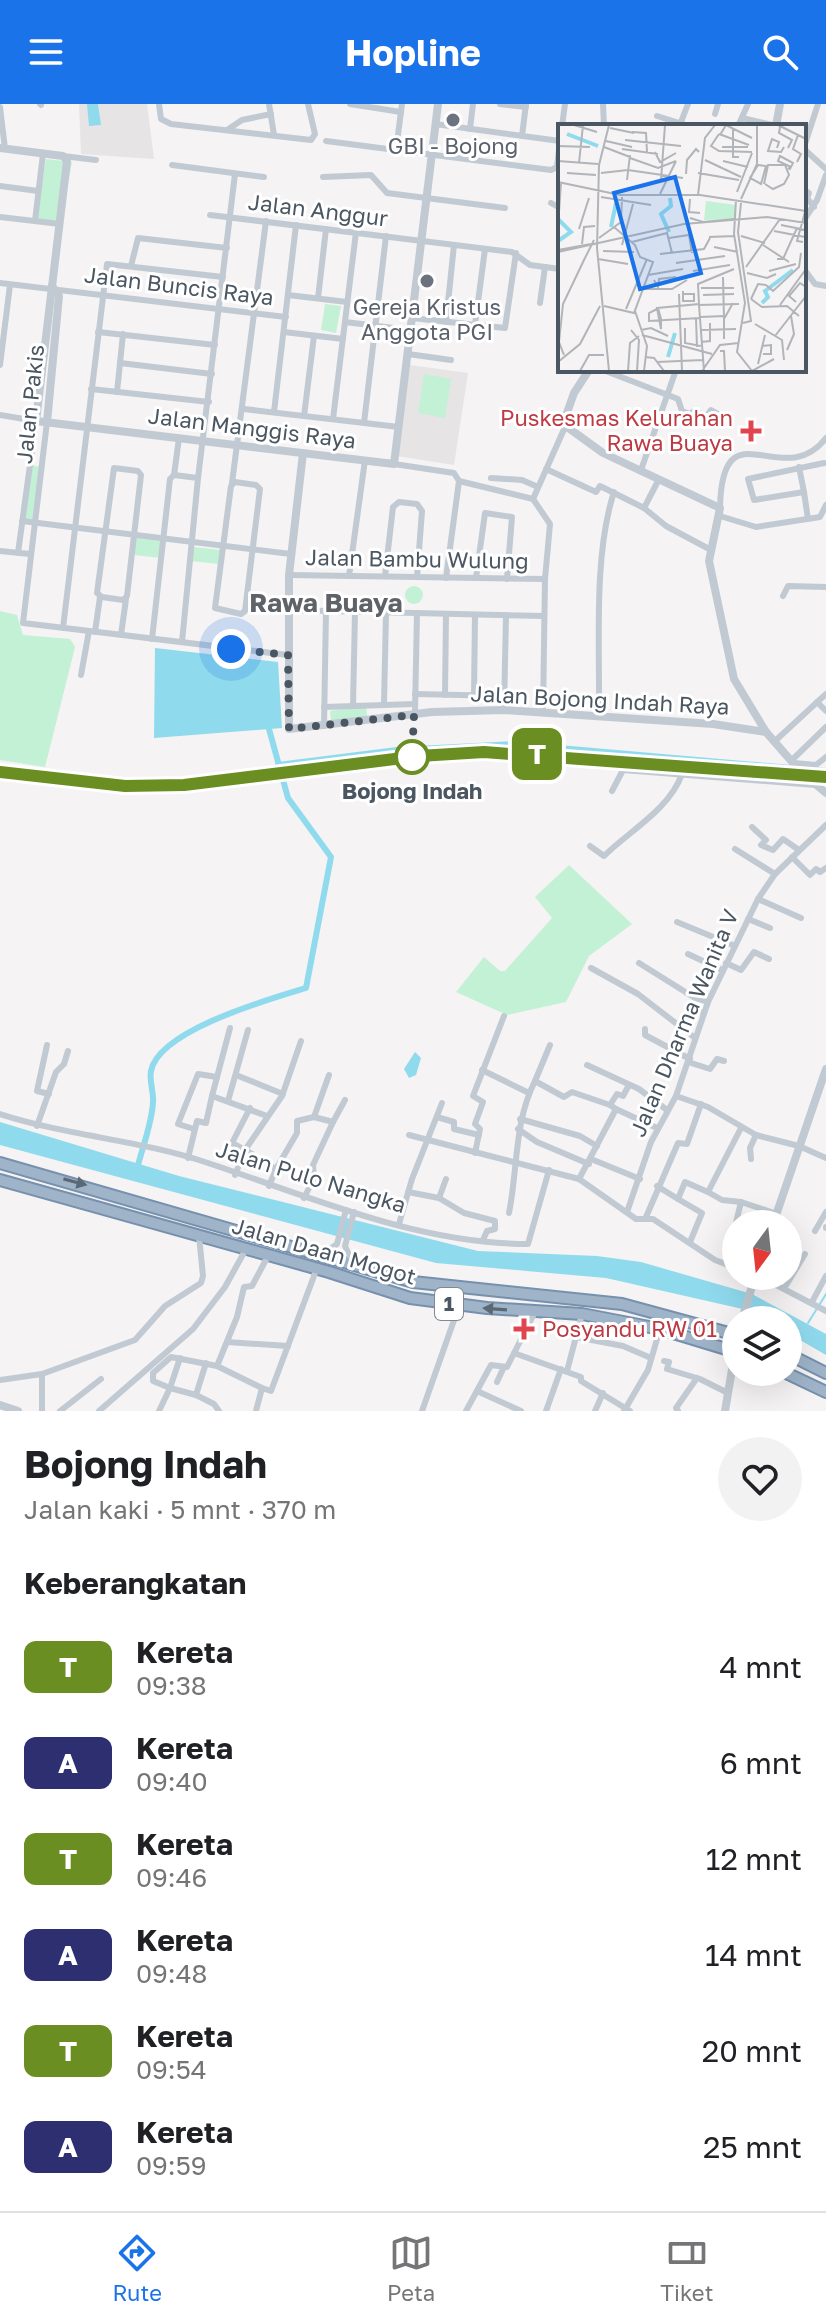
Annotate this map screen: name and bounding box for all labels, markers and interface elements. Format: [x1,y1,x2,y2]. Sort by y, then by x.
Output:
icon: menu [24,30,68,74]
icon: search [758,30,802,74]
text: Hopline [345,31,481,74]
marker: GBI - Bojong [444,111,462,129]
inset map [558,124,806,372]
place label: GBI - Bojong [388,132,518,159]
street label: Jalan Anggur [247,188,390,232]
street label: Jalan Buncis Raya [83,260,275,311]
marker: Gereja Kristus Anggota PGI [418,272,436,290]
place label: Gereja Kristus Anggota PGI [353,293,501,345]
street label: Jalan Pakis [10,343,49,465]
street label: Jalan Manggis Raya [147,401,357,454]
place label: Puskesmas Kelurahan Rawa Buaya [500,404,733,456]
marker: Puskesmas Kelurahan Rawa Buaya [740,420,762,442]
street label: Jalan Bambu Wulung [305,543,529,574]
district label: Rawa Buaya [249,587,403,618]
your location [211,629,251,669]
street label: Jalan Bojong Indah Raya [470,679,730,720]
line badge: T [511,728,563,780]
text: T [528,737,546,770]
marker: Bojong Indah [395,740,429,774]
place label: Bojong Indah [342,777,482,804]
street label: Jalan Dharma Wanita V [623,905,744,1140]
street label: Jalan Pulo Nangka [213,1135,409,1218]
one-way arrow [63,1177,88,1189]
north arrow [722,1210,802,1290]
map controls [722,1210,802,1386]
street label: Jalan Daan Mogot [229,1211,419,1290]
road number: 1 [435,1288,463,1320]
one-way arrow [482,1302,507,1315]
button: layers [722,1306,802,1386]
place label: Posyandu RW 01 [542,1315,717,1342]
marker: Posyandu RW 01 [513,1318,535,1340]
button: heart [718,1437,802,1521]
text: Bojong Indah [24,1441,267,1486]
text: Jalan kaki · 5 mnt · 370 m [24,1494,336,1525]
text: Keberangkatan [24,1565,246,1601]
text: Kereta [136,1634,233,1670]
text: 4 mnt [720,1649,802,1685]
text: T [59,1650,77,1683]
text: 09:38 [136,1670,207,1701]
text: Kereta [136,1730,233,1766]
text: 6 mnt [720,1745,802,1781]
text: A [58,1746,78,1779]
text: 09:40 [136,1766,208,1797]
text: Kereta [136,1826,233,1862]
text: 12 mnt [706,1841,802,1877]
text: T [59,1842,77,1875]
text: 09:46 [136,1862,207,1893]
text: Kereta [136,1922,233,1958]
text: 14 mnt [705,1937,802,1973]
text: A [58,1938,78,1971]
text: 09:48 [136,1958,207,1989]
text: Kereta [136,2018,233,2054]
text: 20 mnt [702,2033,802,2069]
text: T [59,2034,77,2067]
text: 09:54 [136,2054,207,2085]
text: Kereta [136,2114,233,2150]
text: 25 mnt [703,2129,802,2165]
text: A [58,2130,78,2163]
text: 09:59 [136,2150,206,2181]
tab: Rute [113,2231,162,2306]
tab: Peta [387,2231,435,2306]
tab: Tiket [660,2231,713,2306]

